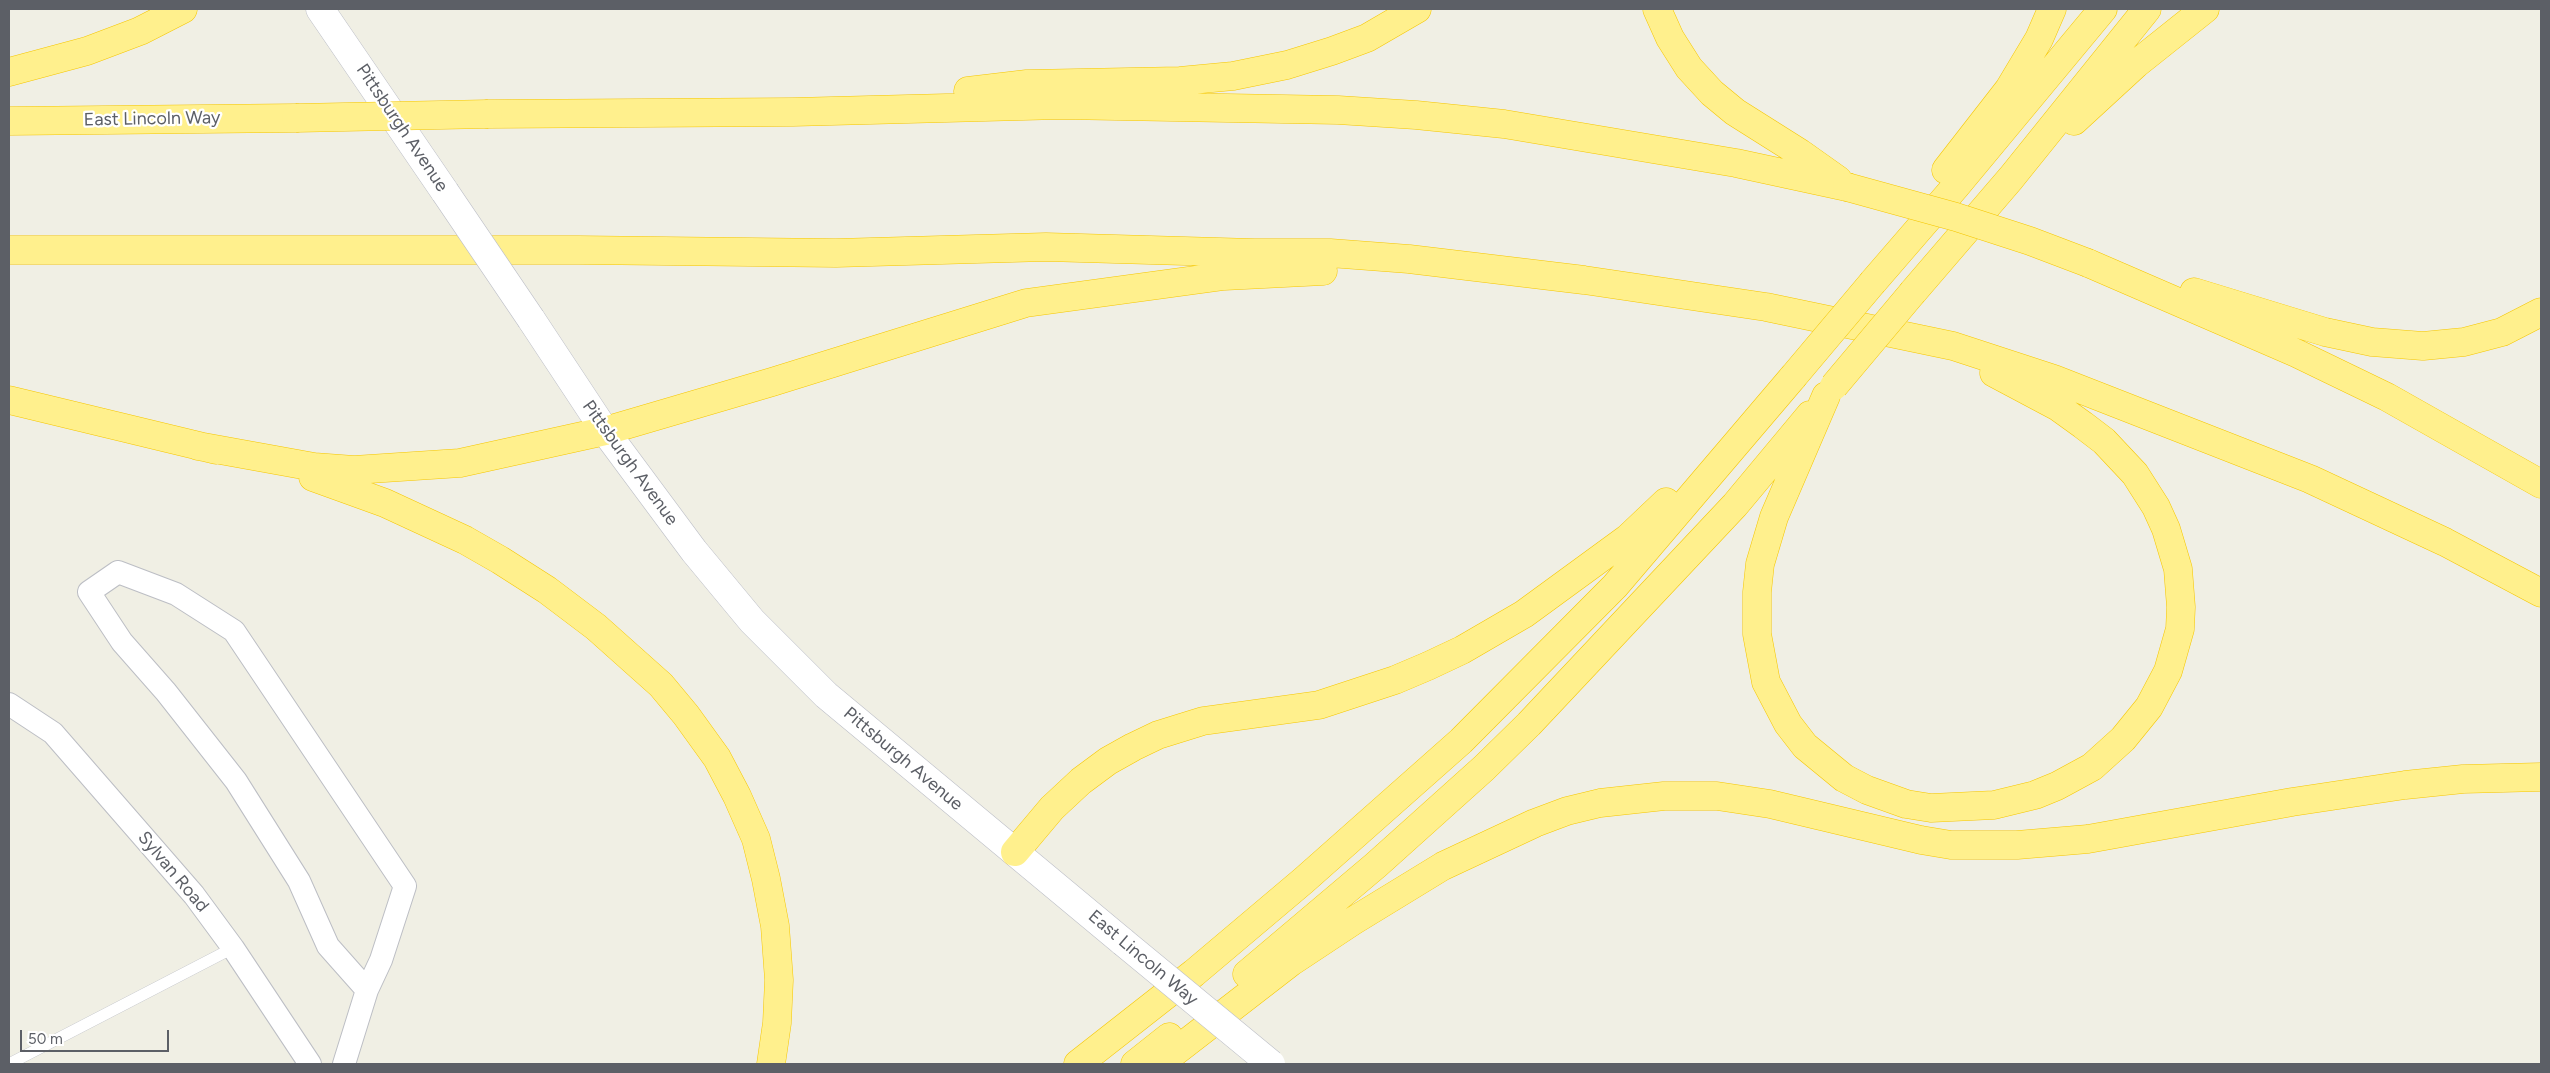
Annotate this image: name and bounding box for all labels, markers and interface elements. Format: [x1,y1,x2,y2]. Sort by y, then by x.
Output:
street label: Pittsburgh Avenue [351,60,453,196]
street label: East Lincoln Way [83,107,221,131]
street label: Pittsburgh Avenue [577,396,683,530]
street label: Pittsburgh Avenue [839,703,967,815]
street label: Sylvan Road [133,827,213,917]
street label: East Lincoln Way [1084,906,1202,1010]
scale bar [22,1020,171,1052]
text: 50 m [28,1030,63,1048]

